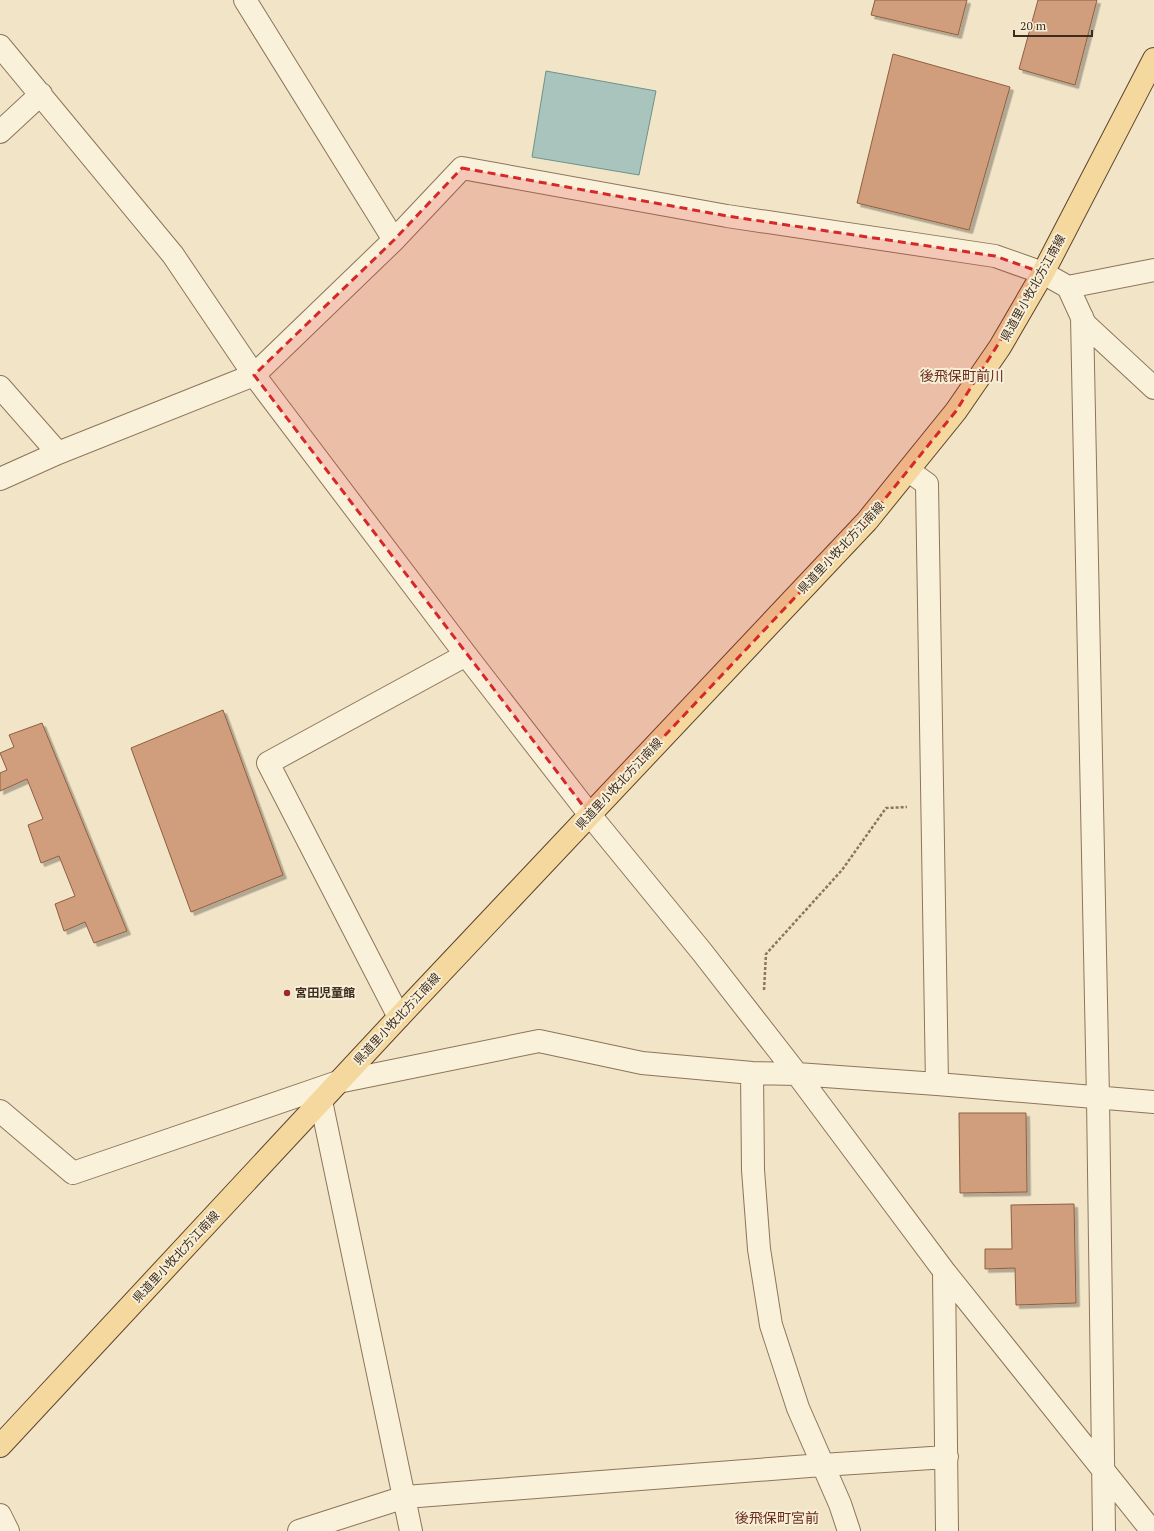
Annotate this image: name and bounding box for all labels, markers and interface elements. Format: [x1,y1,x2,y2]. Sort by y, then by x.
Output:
scale bar [1014,12,1092,38]
text: 20 m [1020,18,1047,33]
street label: 県道里小牧北方江南線 [997,232,1068,344]
district label: 後飛保町前川 [920,366,1004,385]
street label: 県道里小牧北方江南線 [794,499,887,597]
street label: 県道里小牧北方江南線 [572,735,665,833]
street label: 県道里小牧北方江南線 [350,970,443,1068]
place label: 宮田児童館 [295,985,355,1000]
marker: 宮田児童館 [282,988,292,998]
street label: 県道里小牧北方江南線 [129,1208,222,1306]
district label: 後飛保町宮前 [735,1508,819,1527]

